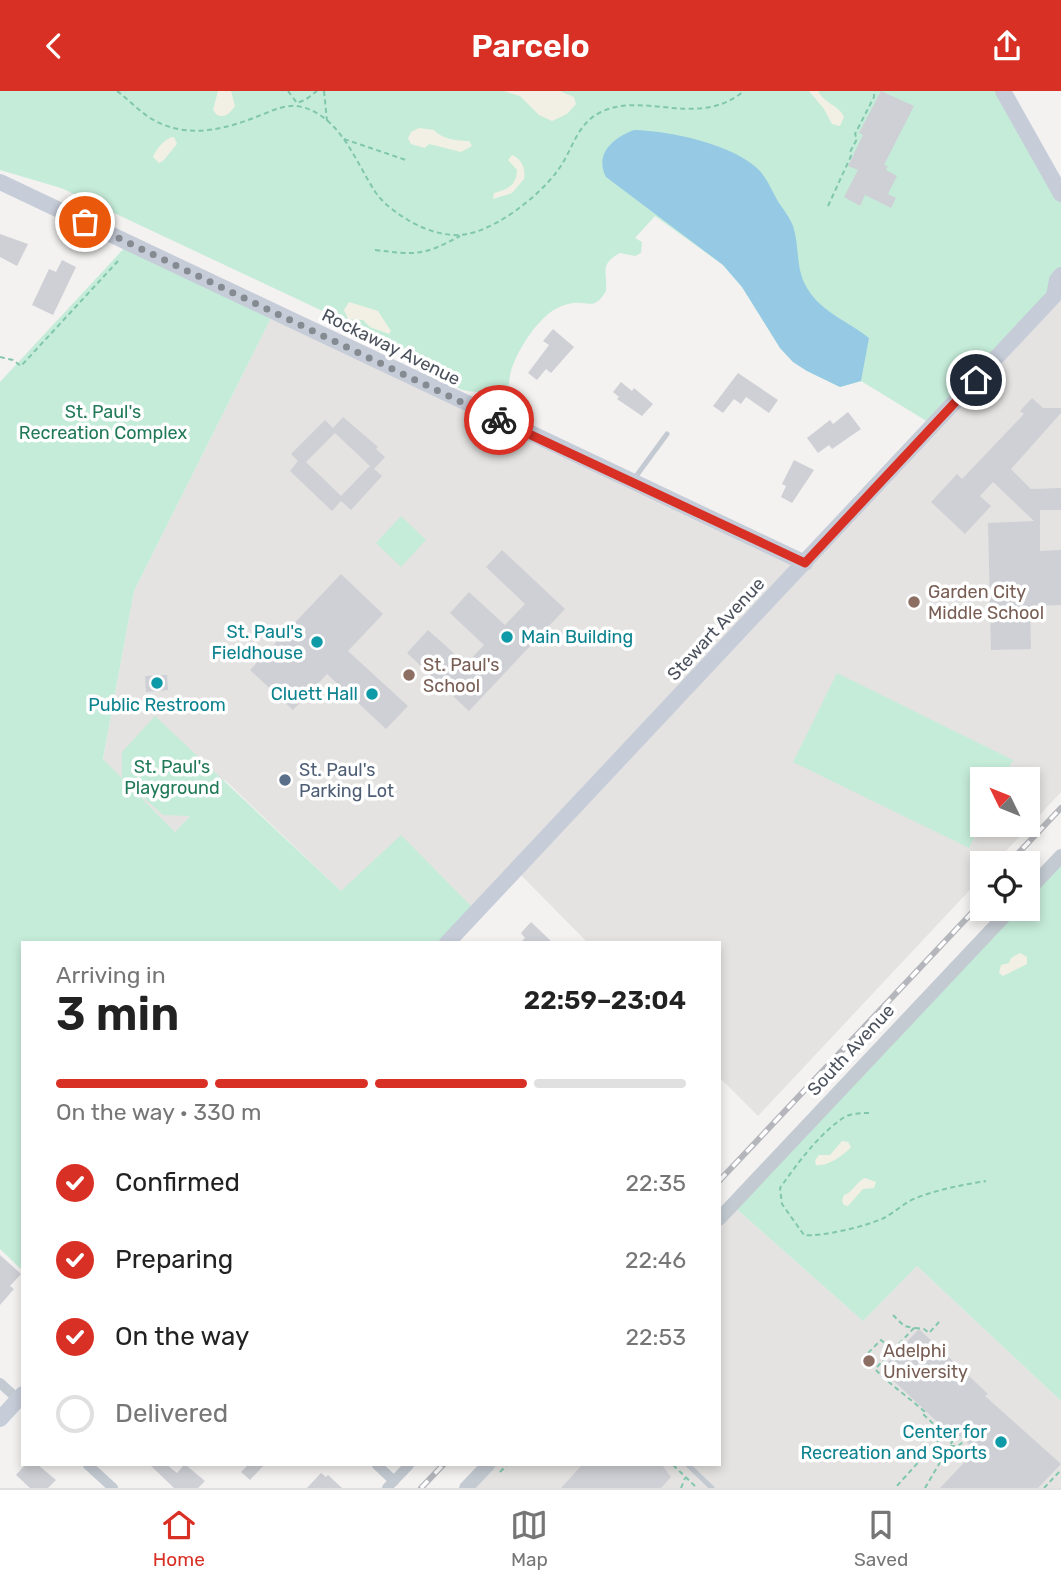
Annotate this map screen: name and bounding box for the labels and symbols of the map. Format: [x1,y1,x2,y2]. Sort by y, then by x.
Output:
pin [55,192,115,252]
street label: Rockaway Avenue [318,304,464,390]
pin [946,350,1006,410]
courier [464,385,534,455]
park label: St. Paul's Recreation Complex [19,401,187,444]
street label: Stewart Avenue [663,573,769,685]
place label: Garden City Middle School [928,581,1044,624]
marker: Garden City Middle School [906,594,922,610]
place label: St. Paul's Fieldhouse [212,621,303,664]
place label: Main Building [521,626,633,648]
marker: Main Building [499,629,515,645]
marker: St. Paul's Fieldhouse [309,634,325,650]
place label: St. Paul's School [423,654,499,697]
marker: St. Paul's School [401,667,417,683]
marker: Public Restroom [149,675,165,691]
place label: Cluett Hall [271,683,358,705]
marker: Cluett Hall [364,686,380,702]
place label: Public Restroom [88,694,226,716]
park label: St. Paul's Playground [124,756,220,799]
place label: St. Paul's Parking Lot [299,759,394,802]
north arrow [970,767,1040,837]
marker: St. Paul's Parking Lot [277,772,293,788]
street label: South Avenue [803,1000,899,1100]
place label: Adelphi University [883,1340,968,1383]
marker: Adelphi University [861,1353,877,1369]
place label: Center for Recreation and Sports [800,1421,987,1464]
marker: Center for Recreation and Sports [993,1434,1009,1450]

